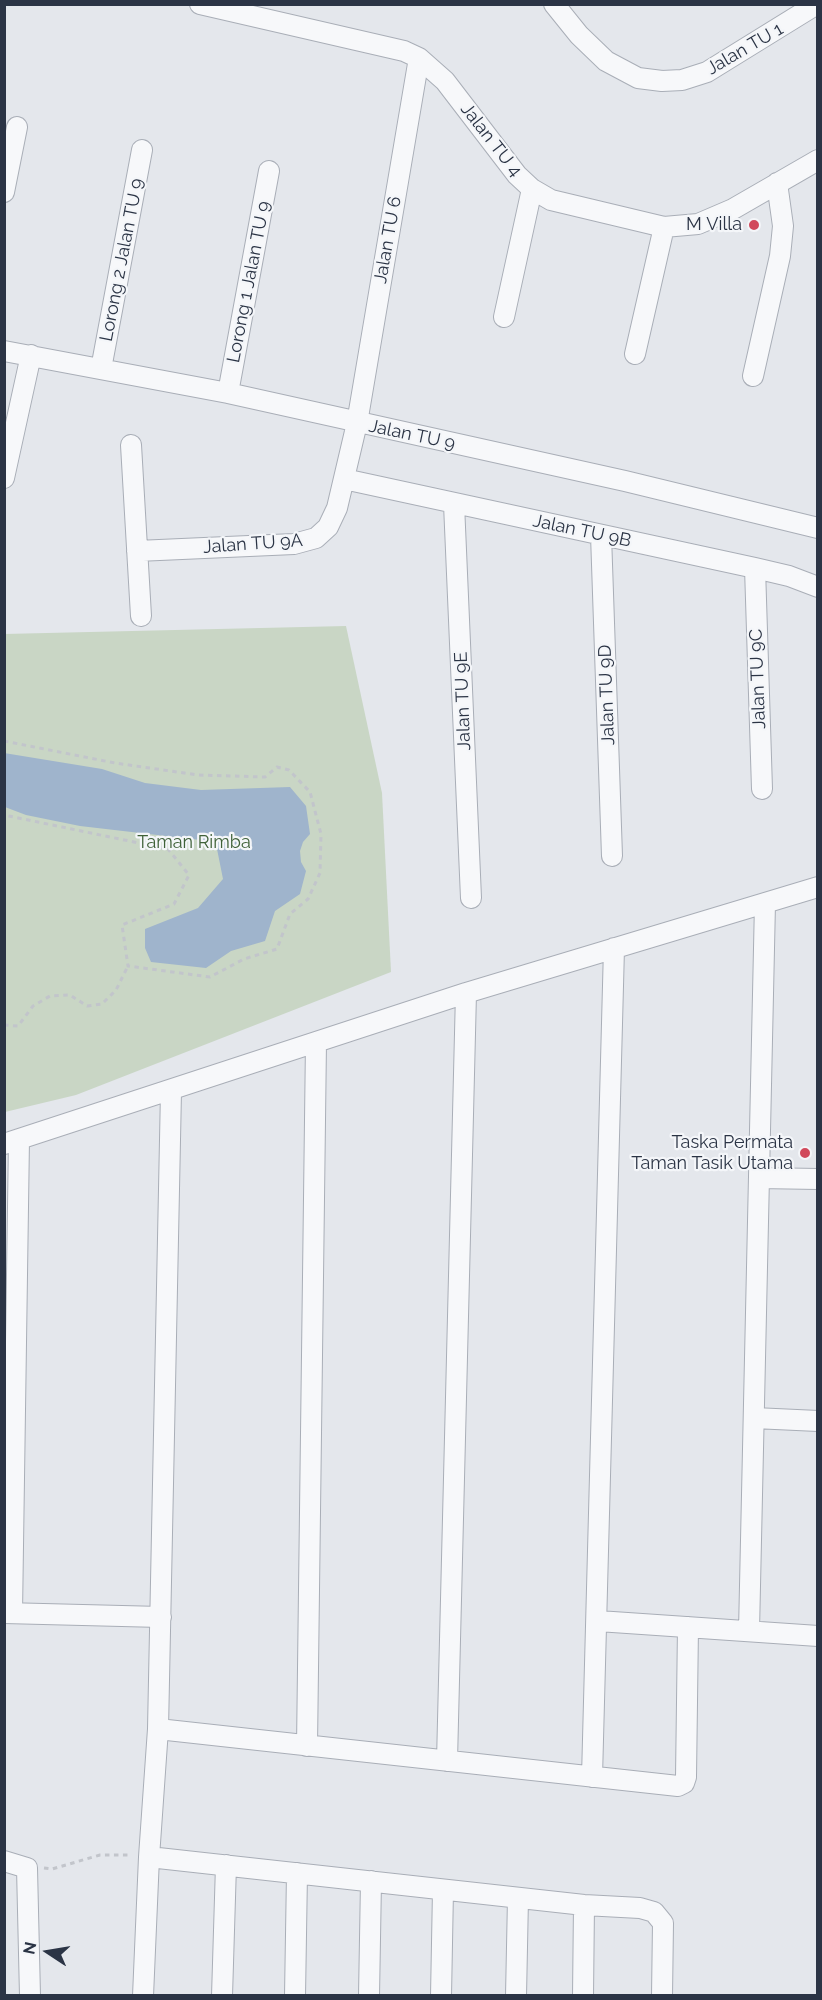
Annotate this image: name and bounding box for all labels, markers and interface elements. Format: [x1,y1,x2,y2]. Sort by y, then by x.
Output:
street label: Jalan TU 1 [703,18,787,80]
street label: Jalan TU 4 [456,99,526,181]
street label: Lorong 2 Jalan TU 9 [96,177,148,343]
street label: Jalan TU 6 [370,195,406,285]
street label: Lorong 1 Jalan TU 9 [223,199,275,365]
place label: M Villa [686,214,742,236]
marker: M Villa [747,218,761,232]
street label: Jalan TU 9 [367,415,457,455]
street label: Jalan TU 9B [531,510,633,552]
street label: Jalan TU 9A [202,530,304,558]
street label: Jalan TU 9C [745,629,771,729]
street label: Jalan TU 9D [594,644,620,746]
street label: Jalan TU 9E [450,651,476,751]
park label: Taman Rimba [137,832,251,854]
place label: Taska Permata Taman Tasik Utama [631,1132,793,1174]
marker: Taska Permata Taman Tasik Utama [798,1146,812,1160]
north arrow [18,1922,78,1982]
text: N [19,1940,40,1956]

